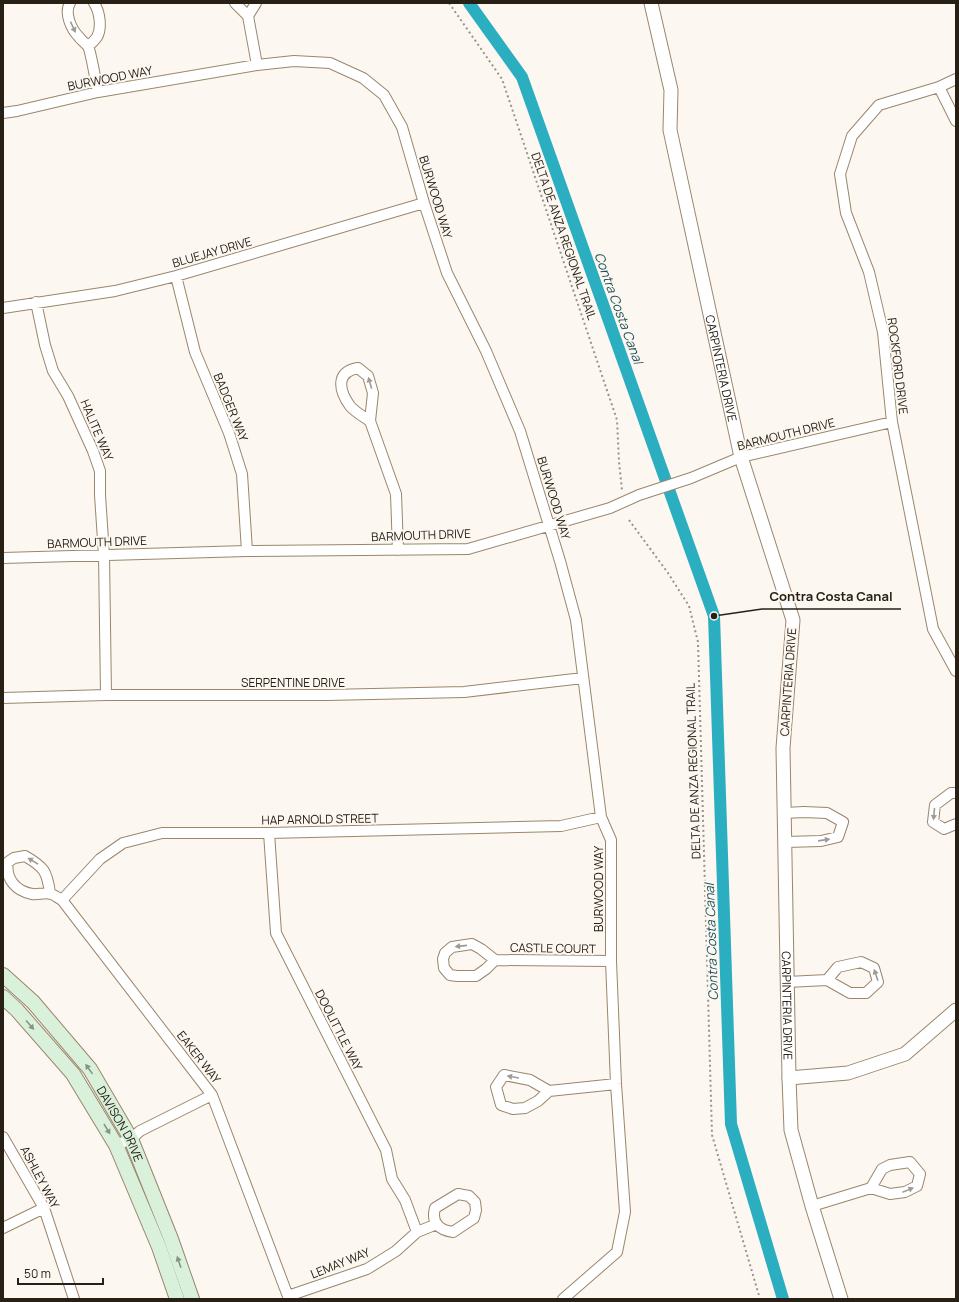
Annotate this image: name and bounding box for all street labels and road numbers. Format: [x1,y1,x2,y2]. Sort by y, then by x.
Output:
street label: BURWOOD WAY [66,61,154,95]
street label: DELTA DE ANZA REGIONAL TRAIL [527,150,601,322]
street label: BURWOOD WAY [415,153,457,241]
street label: BLUEJAY DRIVE [170,232,254,271]
street label: CARPINTERIA DRIVE [702,313,742,423]
street label: ROCKFORD DRIVE [884,317,912,415]
street label: BADGER WAY [210,370,253,444]
street label: HALITE WAY [76,397,118,464]
street label: BARMOUTH DRIVE [735,414,837,454]
street label: BURWOOD WAY [533,454,575,542]
street label: BARMOUTH DRIVE [371,525,471,545]
street label: BARMOUTH DRIVE [47,532,147,552]
street label: CARPINTERIA DRIVE [776,627,800,737]
street label: SERPENTINE DRIVE [241,674,345,691]
street label: DELTA DE ANZA REGIONAL TRAIL [681,683,705,859]
street label: HAP ARNOLD STREET [261,809,380,829]
street label: BURWOOD WAY [590,846,607,932]
street label: CASTLE COURT [510,939,597,957]
street label: CARPINTERIA DRIVE [778,951,797,1060]
street label: DOOLITTLE WAY [311,987,367,1074]
street label: EAKER WAY [173,1027,225,1087]
street label: DAVISON DRIVE [93,1083,148,1164]
street label: ASHLEY WAY [16,1143,64,1212]
street label: LEMAY WAY [308,1243,372,1283]

